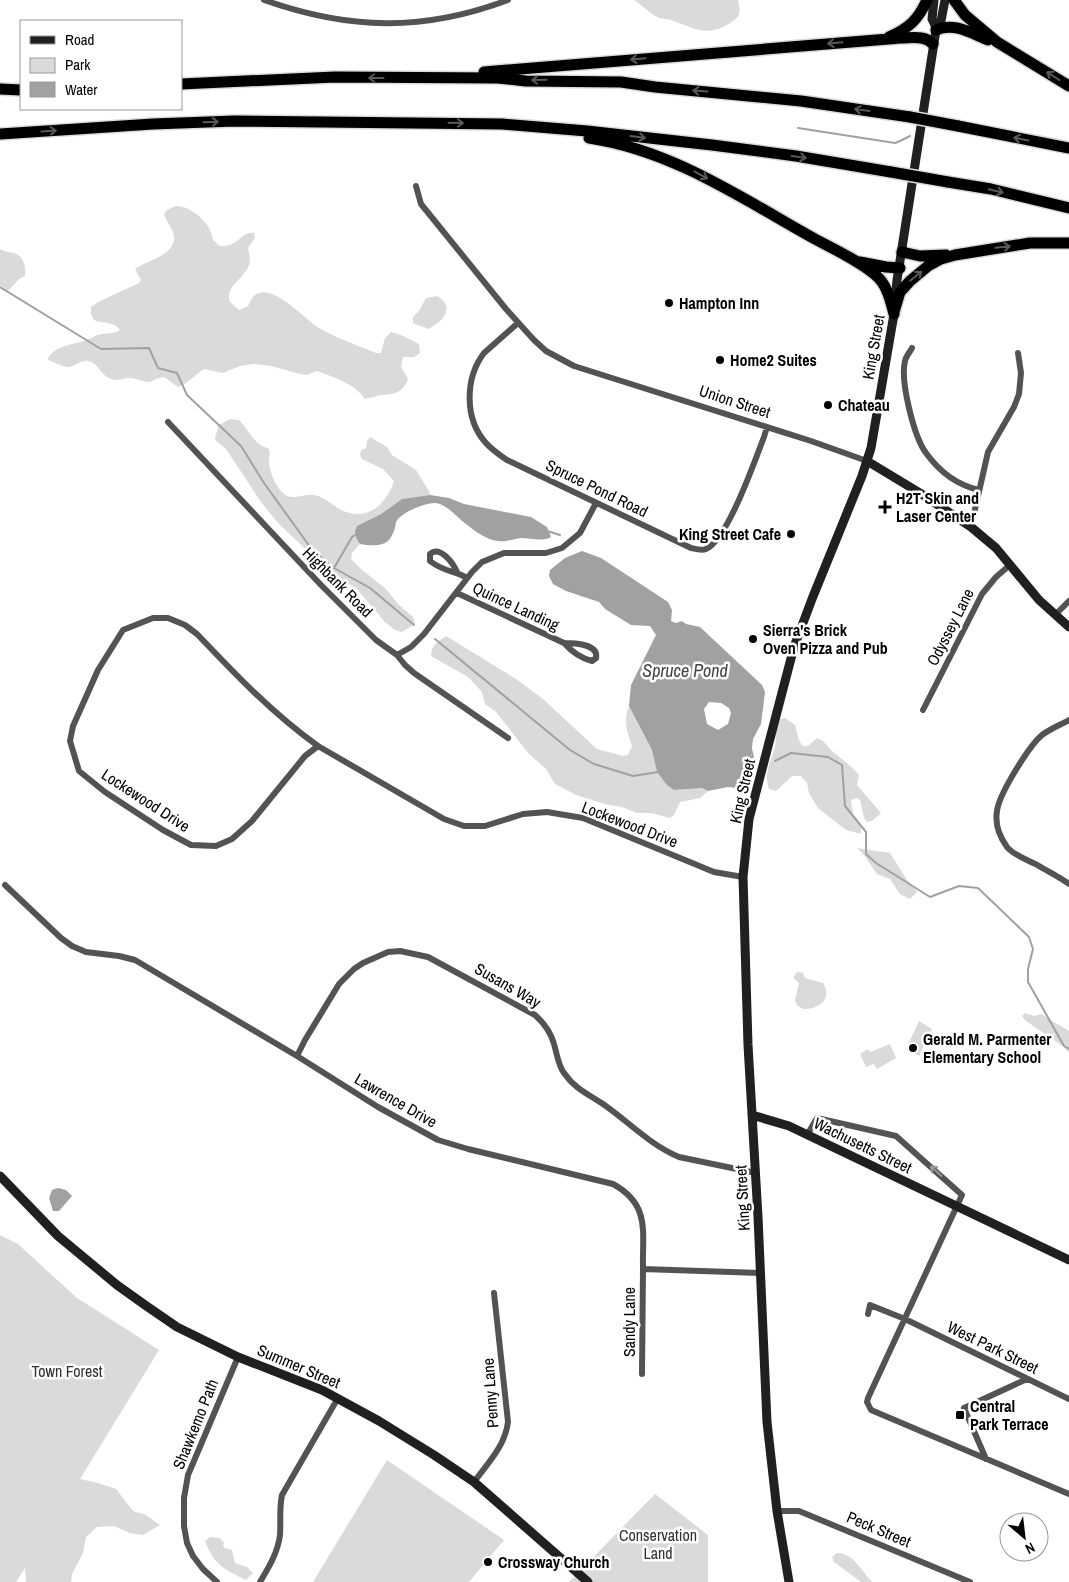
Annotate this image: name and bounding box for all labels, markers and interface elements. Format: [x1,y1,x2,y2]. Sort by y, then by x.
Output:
legend [20,20,182,110]
text: Road [65,29,94,50]
one-way arrow [827,39,843,48]
text: Park [65,54,91,75]
one-way arrow [630,55,646,64]
one-way arrow [1046,70,1060,80]
one-way arrow [368,73,384,83]
one-way arrow [531,76,547,85]
text: Water [65,79,97,100]
one-way arrow [693,86,709,95]
one-way arrow [854,105,870,115]
one-way arrow [202,117,219,127]
one-way arrow [448,119,464,128]
one-way arrow [40,126,56,135]
one-way arrow [629,132,645,142]
one-way arrow [1014,133,1030,143]
one-way arrow [791,152,807,162]
one-way arrow [693,170,708,180]
one-way arrow [987,187,1003,196]
one-way arrow [995,242,1011,252]
one-way arrow [909,271,922,282]
place label: Hampton Inn [679,292,759,314]
marker: Hampton Inn [663,297,675,309]
street label: King Street [856,312,890,381]
place label: Home2 Suites [730,349,817,371]
marker: Home2 Suites [714,354,726,366]
street label: Union Street [697,379,774,423]
place label: Chateau [838,394,890,416]
marker: Chateau [822,399,834,411]
street label: Spruce Pond Road [542,454,652,522]
place label: H2T Skin and Laser Center [896,487,979,527]
marker: H2T Skin and Laser Center [878,500,892,514]
place label: King Street Cafe [679,523,781,545]
marker: King Street Cafe [785,528,797,540]
street label: Highbank Road [298,542,378,622]
street label: Quince Landing [469,576,564,636]
street label: Odyssey Lane [921,585,979,669]
place label: Sierra's Brick Oven Pizza and Pub [763,619,888,659]
marker: Sierra's Brick Oven Pizza and Pub [747,633,759,645]
water label: Spruce Pond [642,658,728,683]
street label: King Street [724,756,760,825]
street label: Lockewood Drive [97,763,195,837]
street label: Lockewood Drive [579,796,681,852]
street label: Susans Way [471,957,546,1013]
place label: Gerald M. Parmenter Elementary School [923,1028,1052,1068]
marker: Gerald M. Parmenter Elementary School [907,1042,919,1054]
street label: Lawrence Drive [351,1068,441,1132]
street label: Wachusetts Street [810,1112,916,1178]
street label: King Street [729,1164,755,1231]
one-way arrow [929,1165,942,1177]
street label: Sandy Lane [618,1287,640,1357]
street label: West Park Street [944,1315,1043,1379]
street label: Summer Street [254,1339,344,1393]
street label: Penny Lane [477,1357,503,1429]
park label: Town Forest [32,1360,103,1382]
street label: Shawkemo Path [167,1376,223,1472]
place label: Central Park Terrace [970,1395,1049,1435]
marker: Central Park Terrace [954,1409,966,1421]
street label: Peck Street [843,1506,915,1553]
north arrow [999,1512,1049,1562]
park label: Conservation Land [619,1524,697,1564]
text: N [1022,1539,1038,1558]
place label: Crossway Church [498,1551,610,1573]
marker: Crossway Church [482,1556,494,1568]

